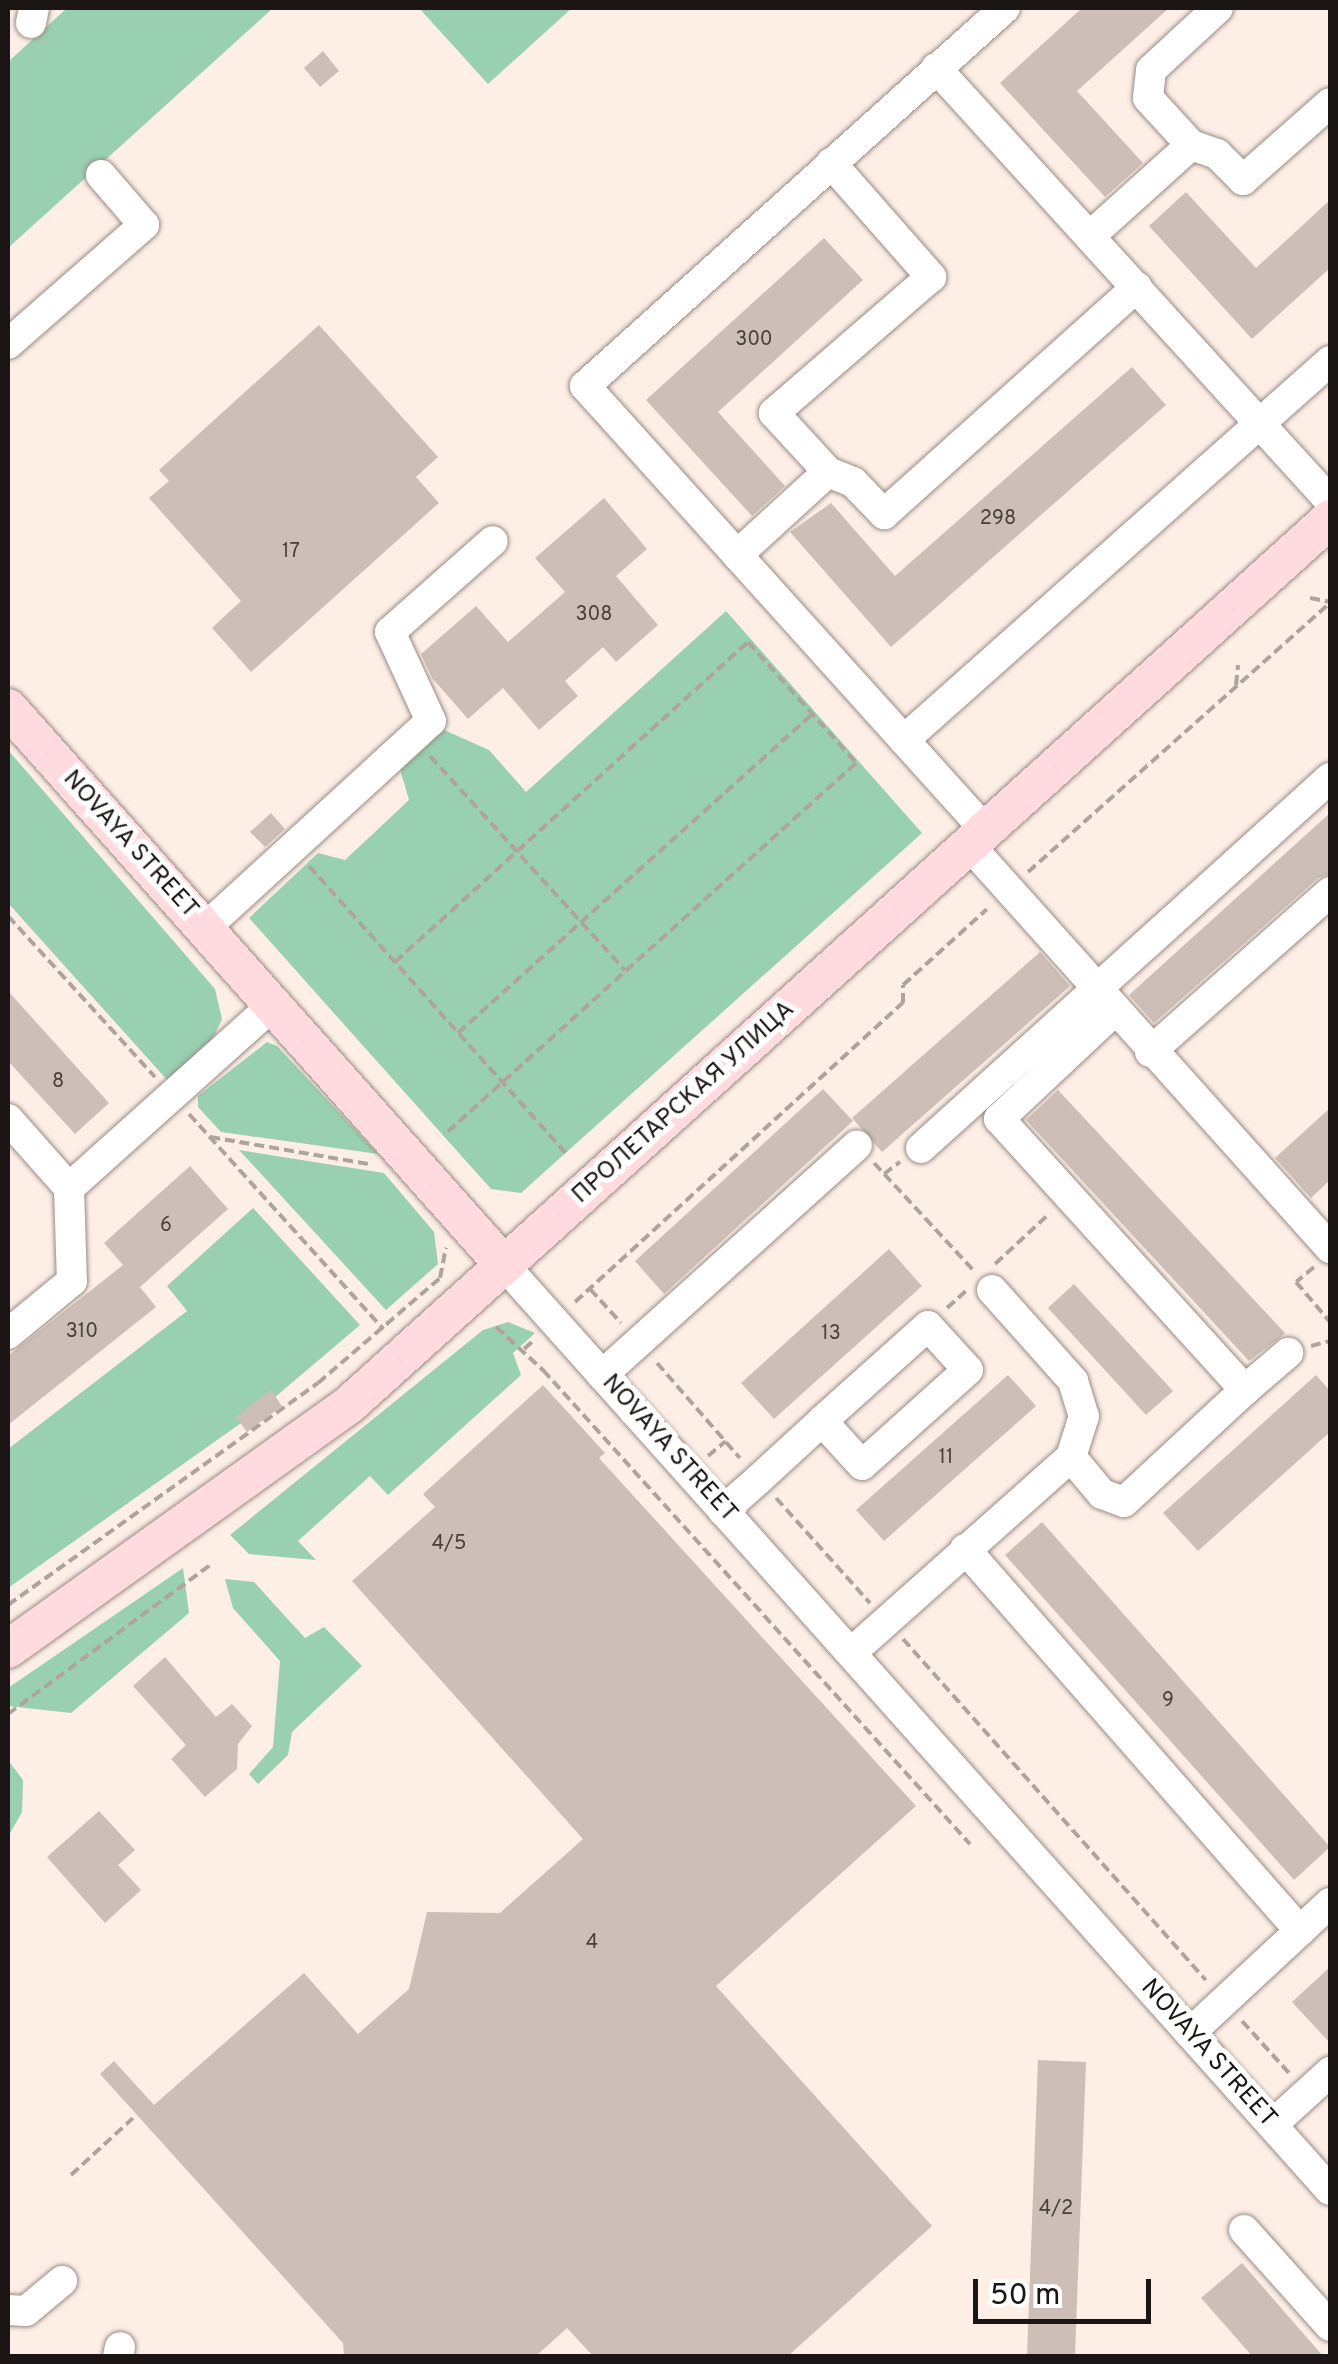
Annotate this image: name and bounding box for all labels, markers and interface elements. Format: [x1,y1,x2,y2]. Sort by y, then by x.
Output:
house number: 300 [735,328,773,352]
house number: 298 [980,507,1016,531]
house number: 17 [282,540,300,564]
house number: 308 [576,603,612,627]
street label: NOVAYA STREET [55,764,205,926]
street label: ПРОЛЕТАРСКАЯ УЛИЦА [567,995,801,1211]
house number: 8 [52,1070,64,1094]
house number: 6 [160,1214,172,1238]
house number: 310 [66,1320,98,1344]
house number: 13 [821,1322,841,1346]
street label: NOVAYA STREET [594,1368,744,1530]
house number: 11 [939,1446,953,1470]
house number: 4/5 [432,1532,466,1556]
house number: 9 [1162,1689,1174,1713]
house number: 4 [586,1931,598,1955]
street label: NOVAYA STREET [1133,1973,1283,2135]
house number: 4/2 [1039,2197,1073,2221]
scale bar [978,2259,1156,2321]
text: 50 m [990,2278,1060,2315]

